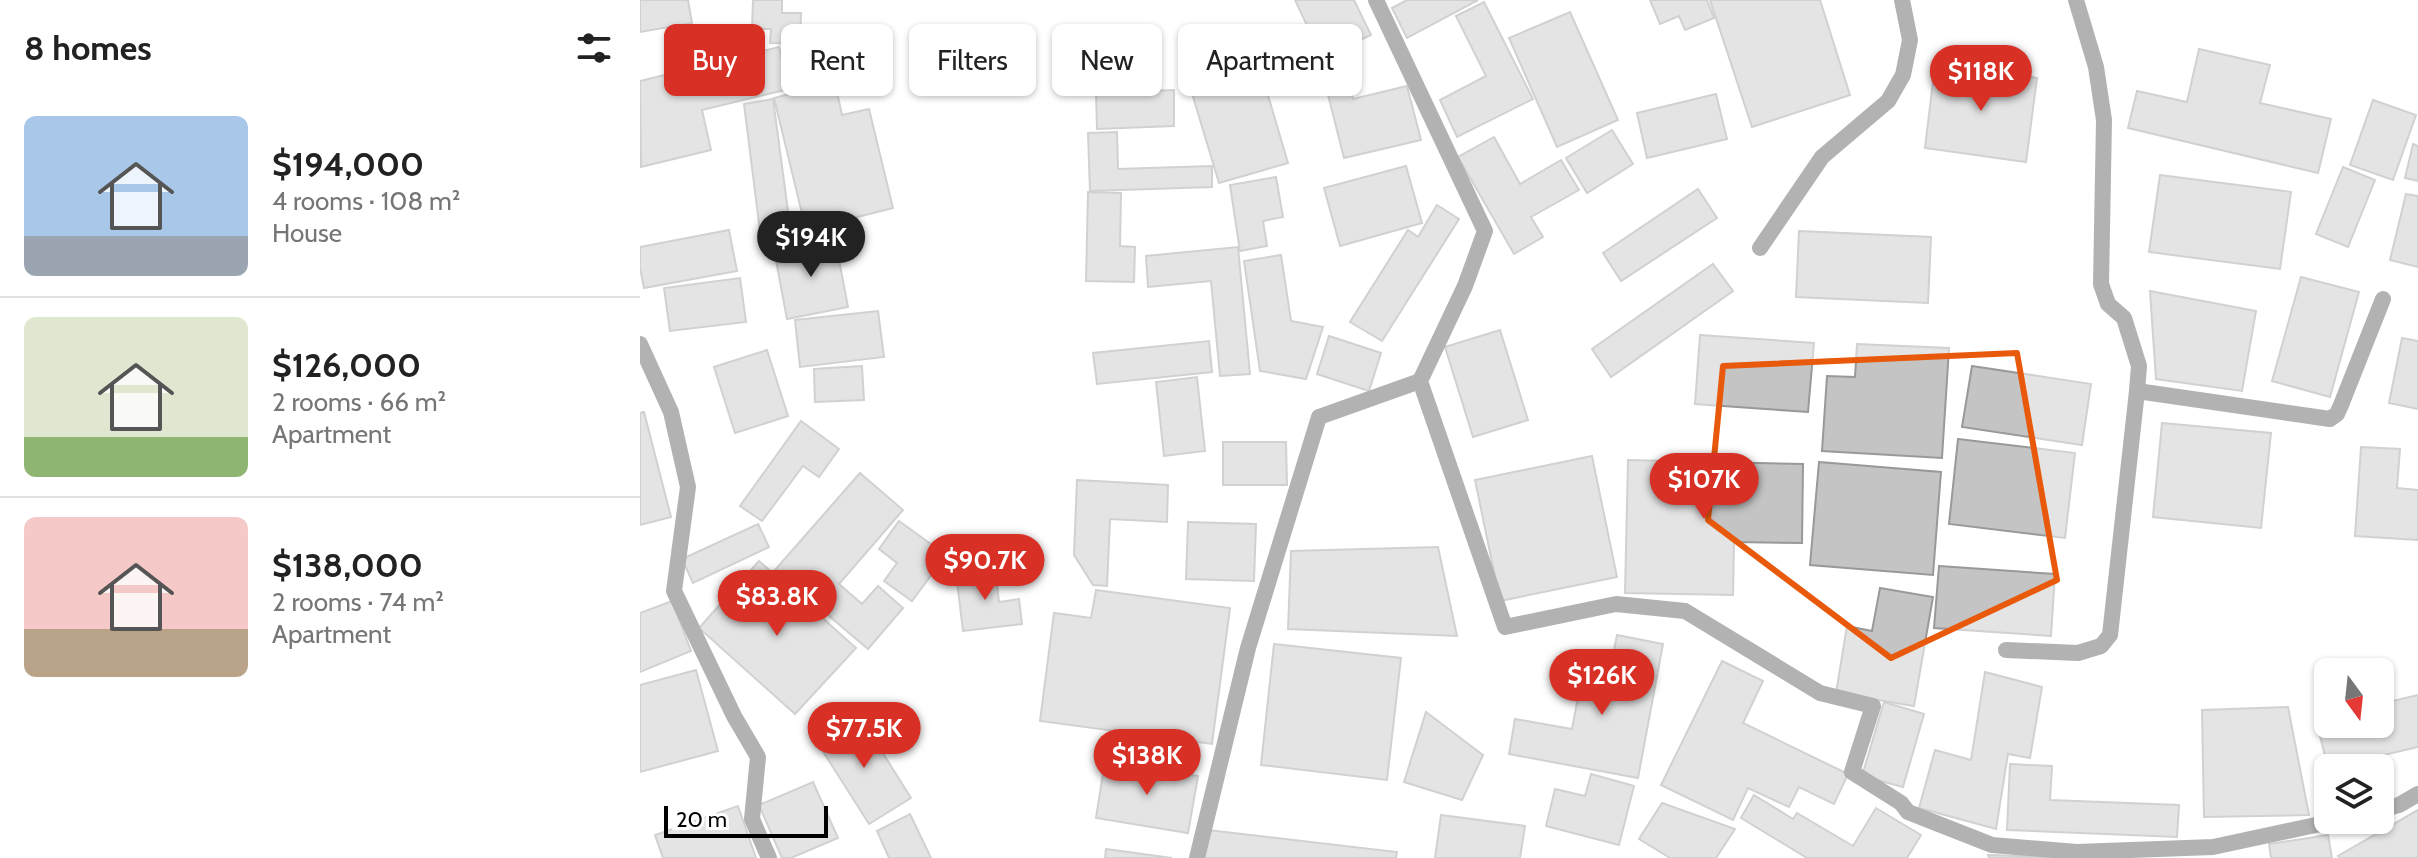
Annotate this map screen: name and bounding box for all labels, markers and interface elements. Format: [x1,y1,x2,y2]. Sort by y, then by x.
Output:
chip: Buy [664,24,765,96]
chip: Rent [781,24,893,96]
chip: Filters [909,24,1036,96]
chip: New [1052,24,1162,96]
chip: Apartment [1178,24,1362,96]
icon: filters [572,26,616,70]
text: 8 homes [24,27,152,69]
pin: $118K [1925,45,2037,113]
text: $118K [1948,55,2014,87]
text: $194,000 [272,143,424,185]
icon: home [88,148,184,244]
text: 4 rooms · 108 m² [272,185,460,217]
pin: $194K [755,211,867,279]
text: House [272,217,342,249]
text: $194K [775,221,847,253]
text: $126,000 [272,344,421,386]
icon: home [88,349,184,445]
text: 2 rooms · 66 m² [272,386,446,418]
text: Apartment [272,418,391,450]
pin: $107K [1648,453,1760,521]
text: $107K [1668,463,1740,495]
pin: $90.7K [920,534,1050,602]
text: $138,000 [272,544,423,586]
text: $90.7K [943,544,1027,576]
icon: home [88,549,184,645]
pin: $83.8K [712,570,842,638]
text: $83.8K [736,580,818,612]
text: 2 rooms · 74 m² [272,586,444,618]
text: Apartment [272,618,391,650]
pin: $126K [1546,649,1658,717]
north arrow [2314,658,2394,738]
map controls [2314,658,2394,834]
text: $126K [1567,659,1637,691]
pin: $77.5K [799,702,929,770]
text: $77.5K [826,712,902,744]
pin: $138K [1091,729,1203,797]
text: $138K [1112,739,1182,771]
button: layers [2314,754,2394,834]
scale bar [664,802,828,838]
text: 20 m [676,806,727,833]

